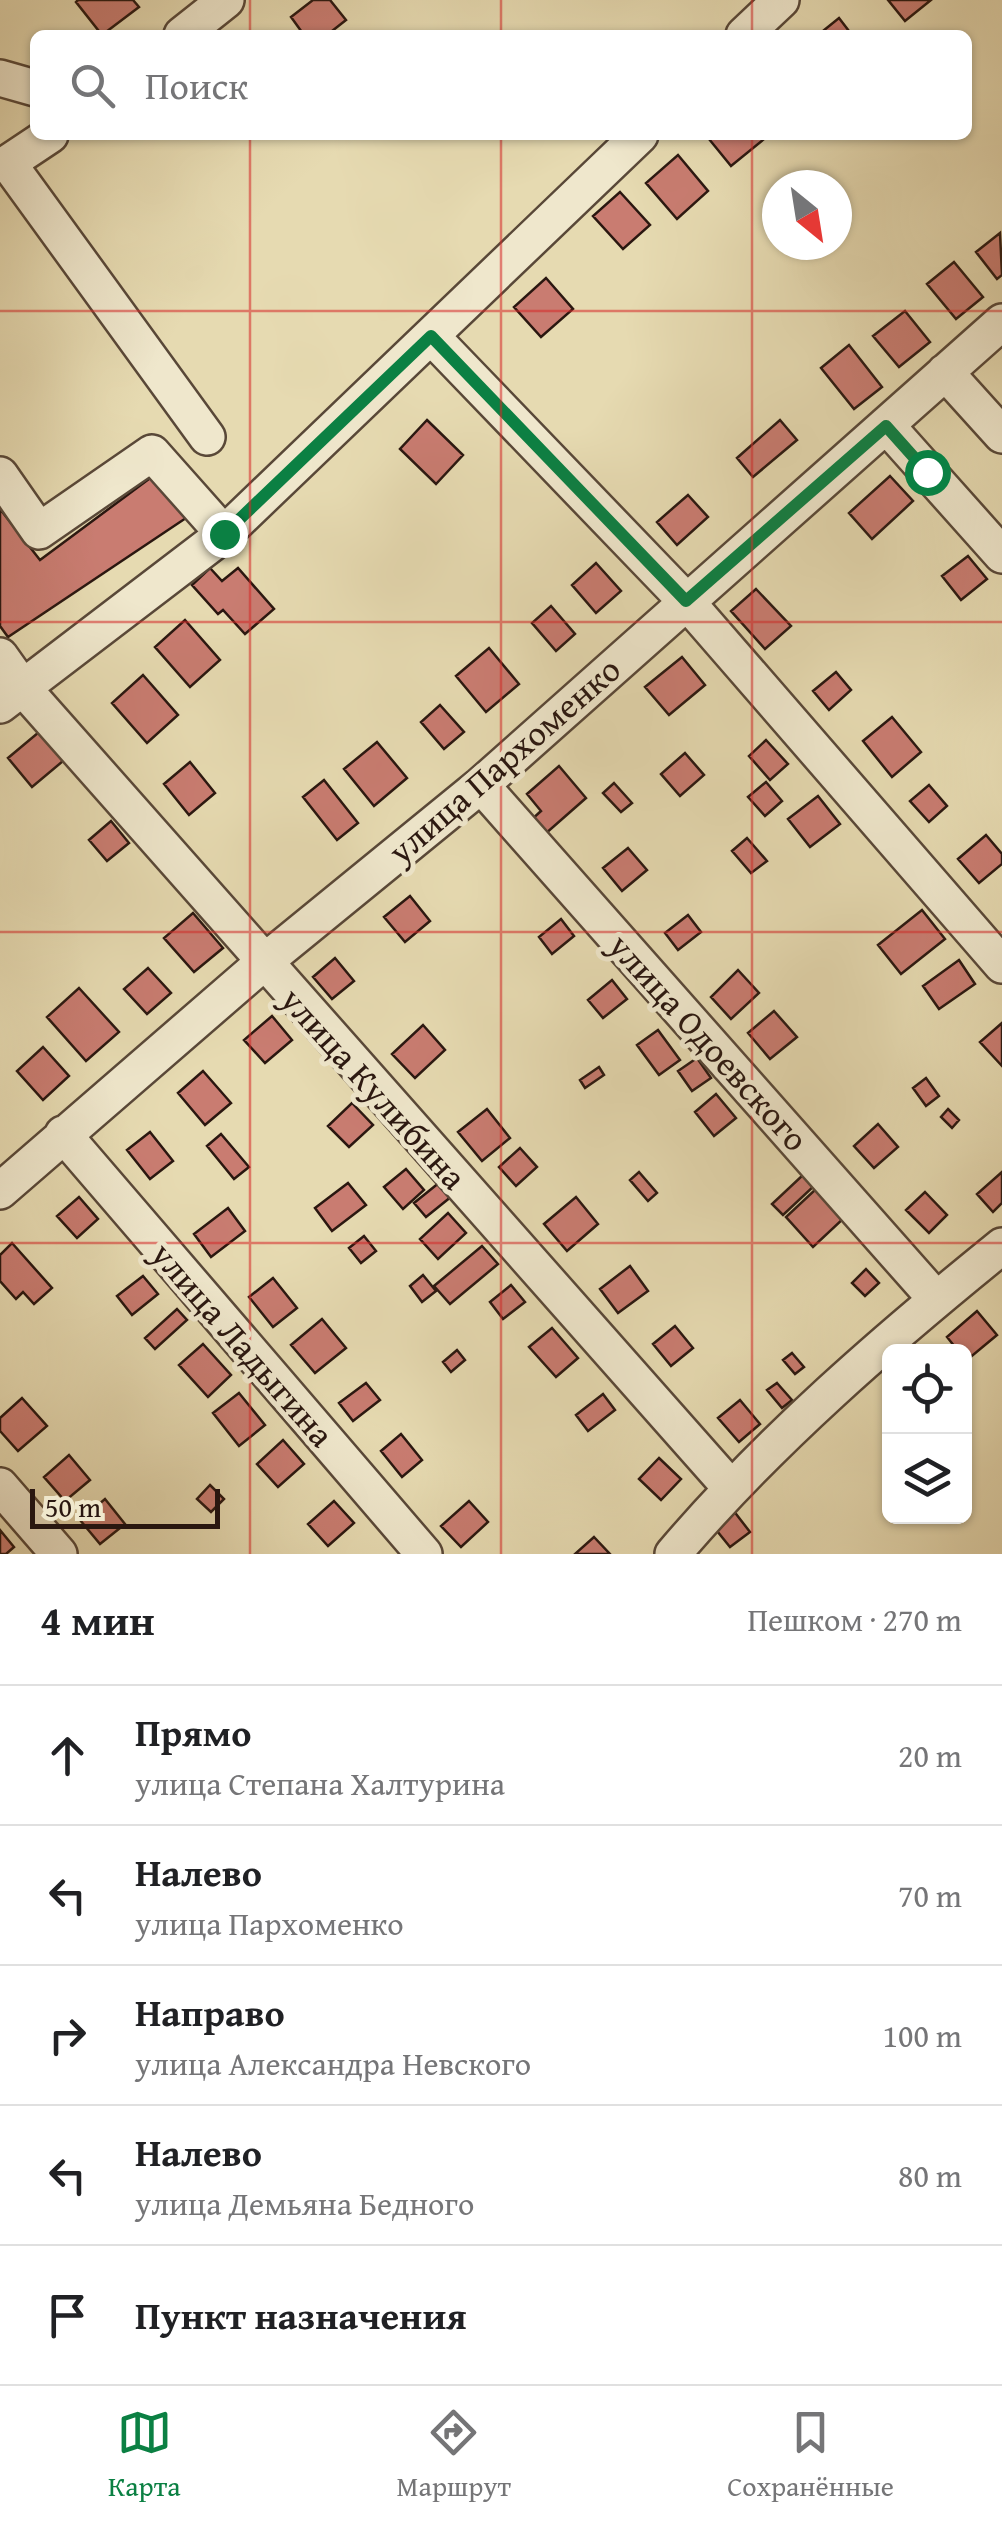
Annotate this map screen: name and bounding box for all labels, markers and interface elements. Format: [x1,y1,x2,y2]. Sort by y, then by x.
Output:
search box [30,30,972,140]
text: Поиск [145,57,248,113]
icon: search [65,58,120,113]
north arrow [762,170,852,260]
route start [905,450,951,496]
route end [202,512,248,558]
street label: улица Пархоменко [376,644,632,876]
street label: улица Одоевского [596,921,821,1162]
street label: улица Кулибина [268,975,479,1201]
street label: улица Ладыгина [139,1229,347,1458]
map controls [882,1344,972,1524]
button: locate [882,1344,972,1434]
button: layers [882,1434,972,1524]
scale bar [30,1484,220,1528]
text: 50 m [45,1486,101,1527]
text: 4 мин [40,1589,155,1650]
text: Пешком · 270 m [747,1596,962,1643]
text: Прямо [135,1704,251,1760]
icon: ahead [40,1728,95,1783]
text: 20 m [898,1732,962,1779]
text: улица Степана Халтурина [135,1760,505,1807]
text: Налево [135,1844,262,1900]
icon: left [40,1868,95,1923]
text: 70 m [898,1872,962,1919]
text: улица Пархоменко [135,1900,404,1947]
text: Направо [135,1984,285,2040]
icon: right [40,2008,95,2063]
text: 100 m [883,2012,962,2059]
text: улица Александра Невского [135,2040,531,2087]
text: Налево [135,2124,262,2180]
icon: left [40,2148,95,2203]
text: 80 m [898,2152,962,2199]
text: улица Демьяна Бедного [135,2180,474,2227]
text: Пункт назначения [135,2287,467,2343]
icon: arrive [40,2288,95,2343]
tab: Карта [108,2405,181,2506]
tab: Маршрут [397,2405,511,2506]
tab: Сохранённые [727,2405,894,2506]

